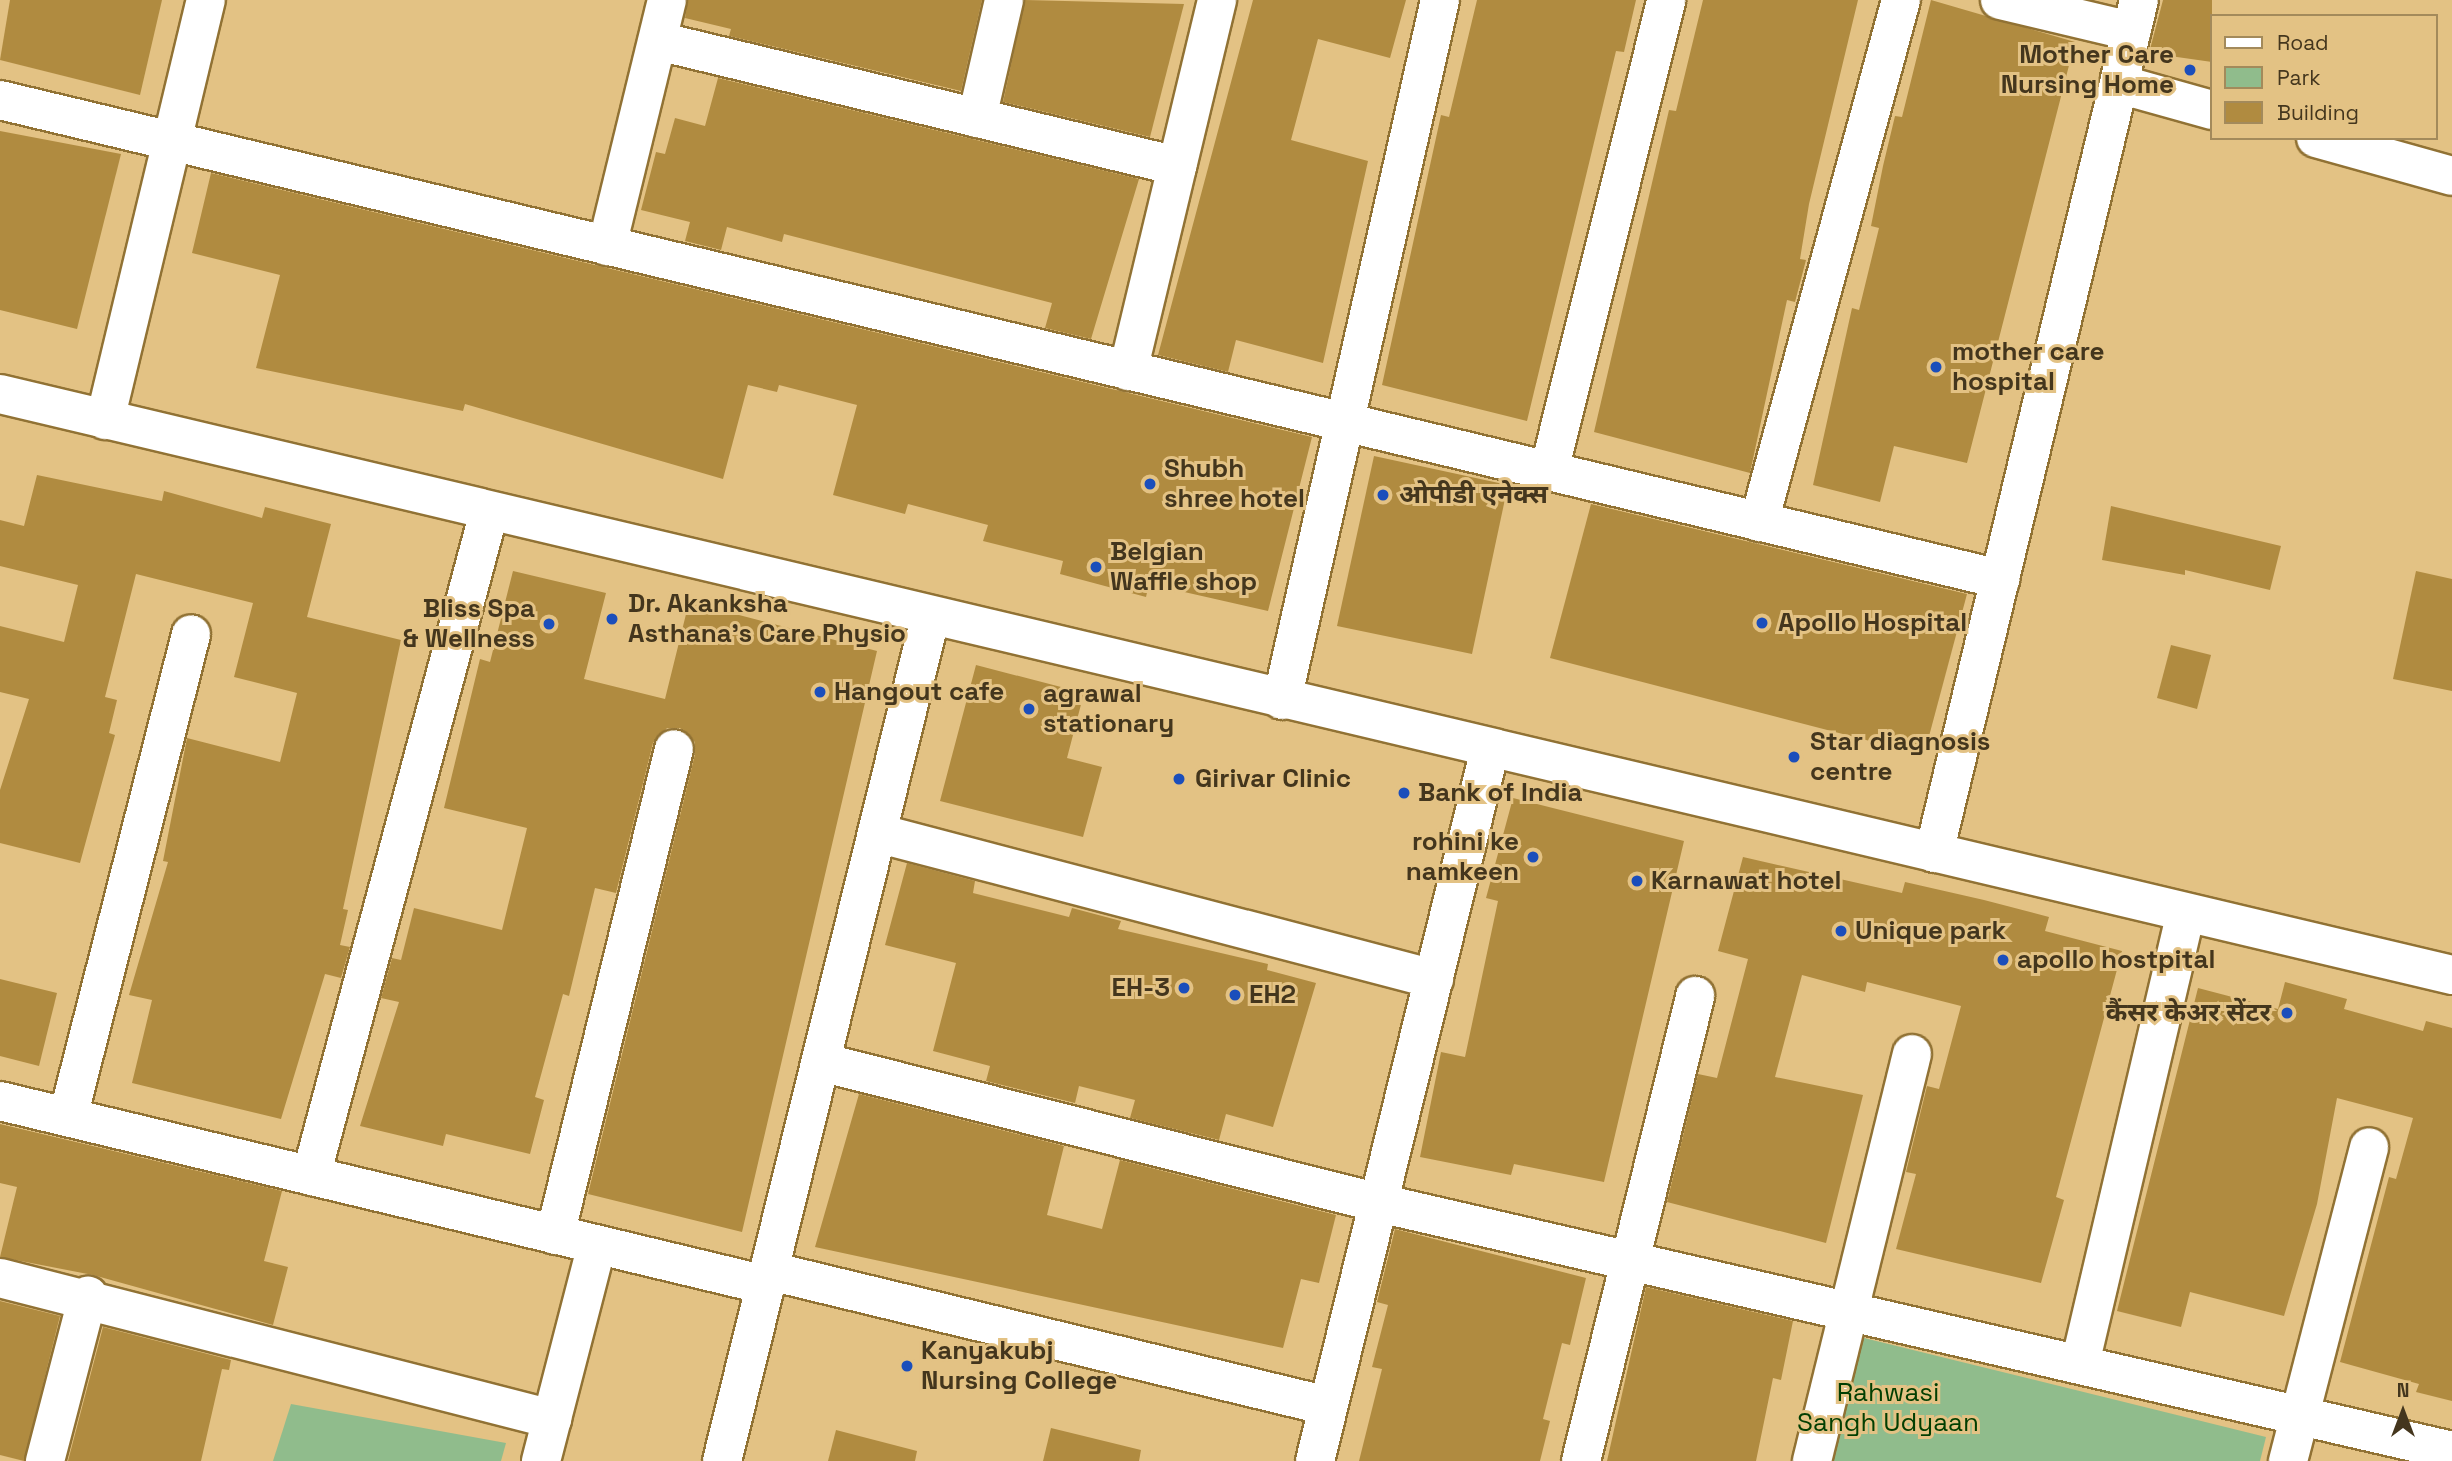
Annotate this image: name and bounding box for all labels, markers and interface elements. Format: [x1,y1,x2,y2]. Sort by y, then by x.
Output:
legend [2210,14,2438,140]
text: Road [2277,29,2329,56]
place label: Mother Care Nursing Home [2001,39,2174,100]
marker: Mother Care Nursing Home [2180,60,2200,80]
text: Park [2277,64,2321,91]
text: Building [2277,99,2359,126]
place label: mother care hospital [1952,336,2105,398]
marker: mother care hospital [1926,357,1946,377]
place label: Shubh shree hotel [1164,453,1305,514]
marker: Shubh shree hotel [1142,476,1158,492]
place label: ओपीडी एनेक्स [1399,479,1548,511]
marker: ओपीडी एनेक्स [1373,485,1393,505]
place label: Belgian Waffle shop [1110,536,1257,598]
marker: Belgian Waffle shop [1088,559,1104,575]
place label: Dr. Akanksha Asthana's Care Physio [628,588,906,650]
place label: Bliss Spa & Wellness [403,593,535,654]
place label: Apollo Hospital [1778,607,1967,639]
marker: Dr. Akanksha Asthana's Care Physio [602,609,622,629]
marker: Apollo Hospital [1752,613,1772,633]
marker: Bliss Spa & Wellness [541,616,557,632]
place label: Hangout cafe [834,676,1004,708]
place label: agrawal stationary [1043,678,1174,740]
marker: Hangout cafe [812,684,828,700]
marker: agrawal stationary [1021,701,1037,717]
place label: Star diagnosis centre [1810,726,1990,788]
marker: Star diagnosis centre [1784,747,1804,767]
place label: Girivar Clinic [1195,763,1351,795]
marker: Girivar Clinic [1169,769,1189,789]
place label: Bank of India [1418,777,1582,809]
marker: Bank of India [1396,785,1412,801]
place label: rohini ke namkeen [1406,826,1519,888]
marker: rohini ke namkeen [1525,849,1541,865]
place label: Karnawat hotel [1651,865,1841,897]
marker: Karnawat hotel [1629,873,1645,889]
place label: Unique park [1855,915,2006,947]
marker: Unique park [1833,923,1849,939]
place label: apollo hostpital [2017,944,2215,976]
marker: apollo hostpital [1995,952,2011,968]
place label: EH-3 [1112,972,1170,1004]
place label: EH2 [1249,979,1296,1011]
marker: EH-3 [1176,980,1192,996]
marker: EH2 [1227,987,1243,1003]
place label: कैंसर केअर सेंटर [2106,997,2271,1029]
marker: कैंसर केअर सेंटर [2277,1003,2297,1023]
place label: Kanyakubj Nursing College [921,1335,1117,1396]
marker: Kanyakubj Nursing College [899,1358,915,1374]
park label: Rahwasi Sangh Udyaan [1797,1377,1979,1438]
north arrow [2368,1377,2438,1447]
text: N [2397,1378,2409,1403]

